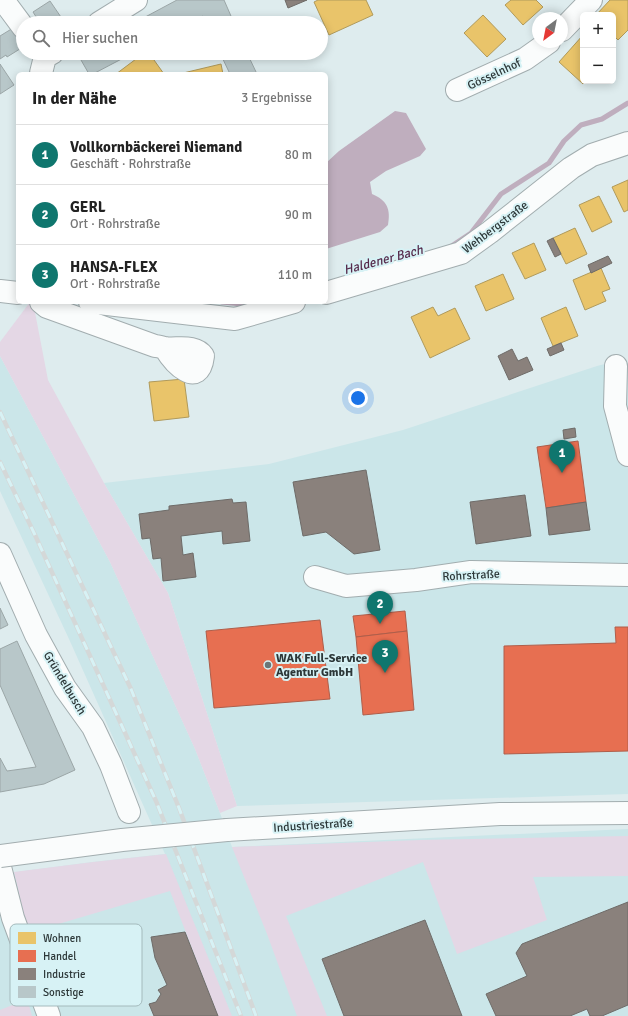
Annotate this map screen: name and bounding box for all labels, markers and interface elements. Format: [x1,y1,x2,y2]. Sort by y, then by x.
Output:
north arrow [532,12,568,48]
map controls [580,12,616,84]
button: + [580,12,616,48]
search box [16,16,328,60]
icon: search [30,27,52,49]
text: Hier suchen [62,29,138,47]
button: − [580,48,616,84]
street label: Gösselnhof [465,55,524,93]
text: In der Nähe [32,88,117,109]
text: 3 Ergebnisse [241,90,312,106]
text: Vollkornbäckerei Niemand [70,138,242,156]
text: 1 [41,147,49,163]
text: 80 m [285,147,312,163]
text: Geschäft · Rohrstraße [70,156,191,172]
text: GERL [70,198,105,216]
street label: Wehbergstraße [459,198,531,257]
text: 2 [41,207,49,223]
text: 90 m [285,207,312,223]
text: Ort · Rohrstraße [70,216,160,232]
water label: Haldener Bach [342,241,426,278]
text: HANSA-FLEX [70,258,158,276]
text: 3 [41,267,49,283]
text: 110 m [278,267,312,283]
text: Ort · Rohrstraße [70,276,160,292]
your location [348,388,368,408]
pin: 1 [549,440,575,473]
street label: Rohrstraße [442,567,500,584]
pin: 2 [367,591,393,624]
pin: 3 [372,640,398,673]
street label: Gründelbusch [40,649,89,718]
place label: WAK Full-Service Agentur GmbH [276,651,367,680]
marker: WAK Full-Service Agentur GmbH [263,660,273,670]
street label: Industriestraße [273,815,353,836]
legend [10,924,142,1006]
text: Wohnen [43,932,81,945]
text: Handel [43,950,77,963]
text: Industrie [43,968,85,981]
text: Sonstige [43,986,84,999]

